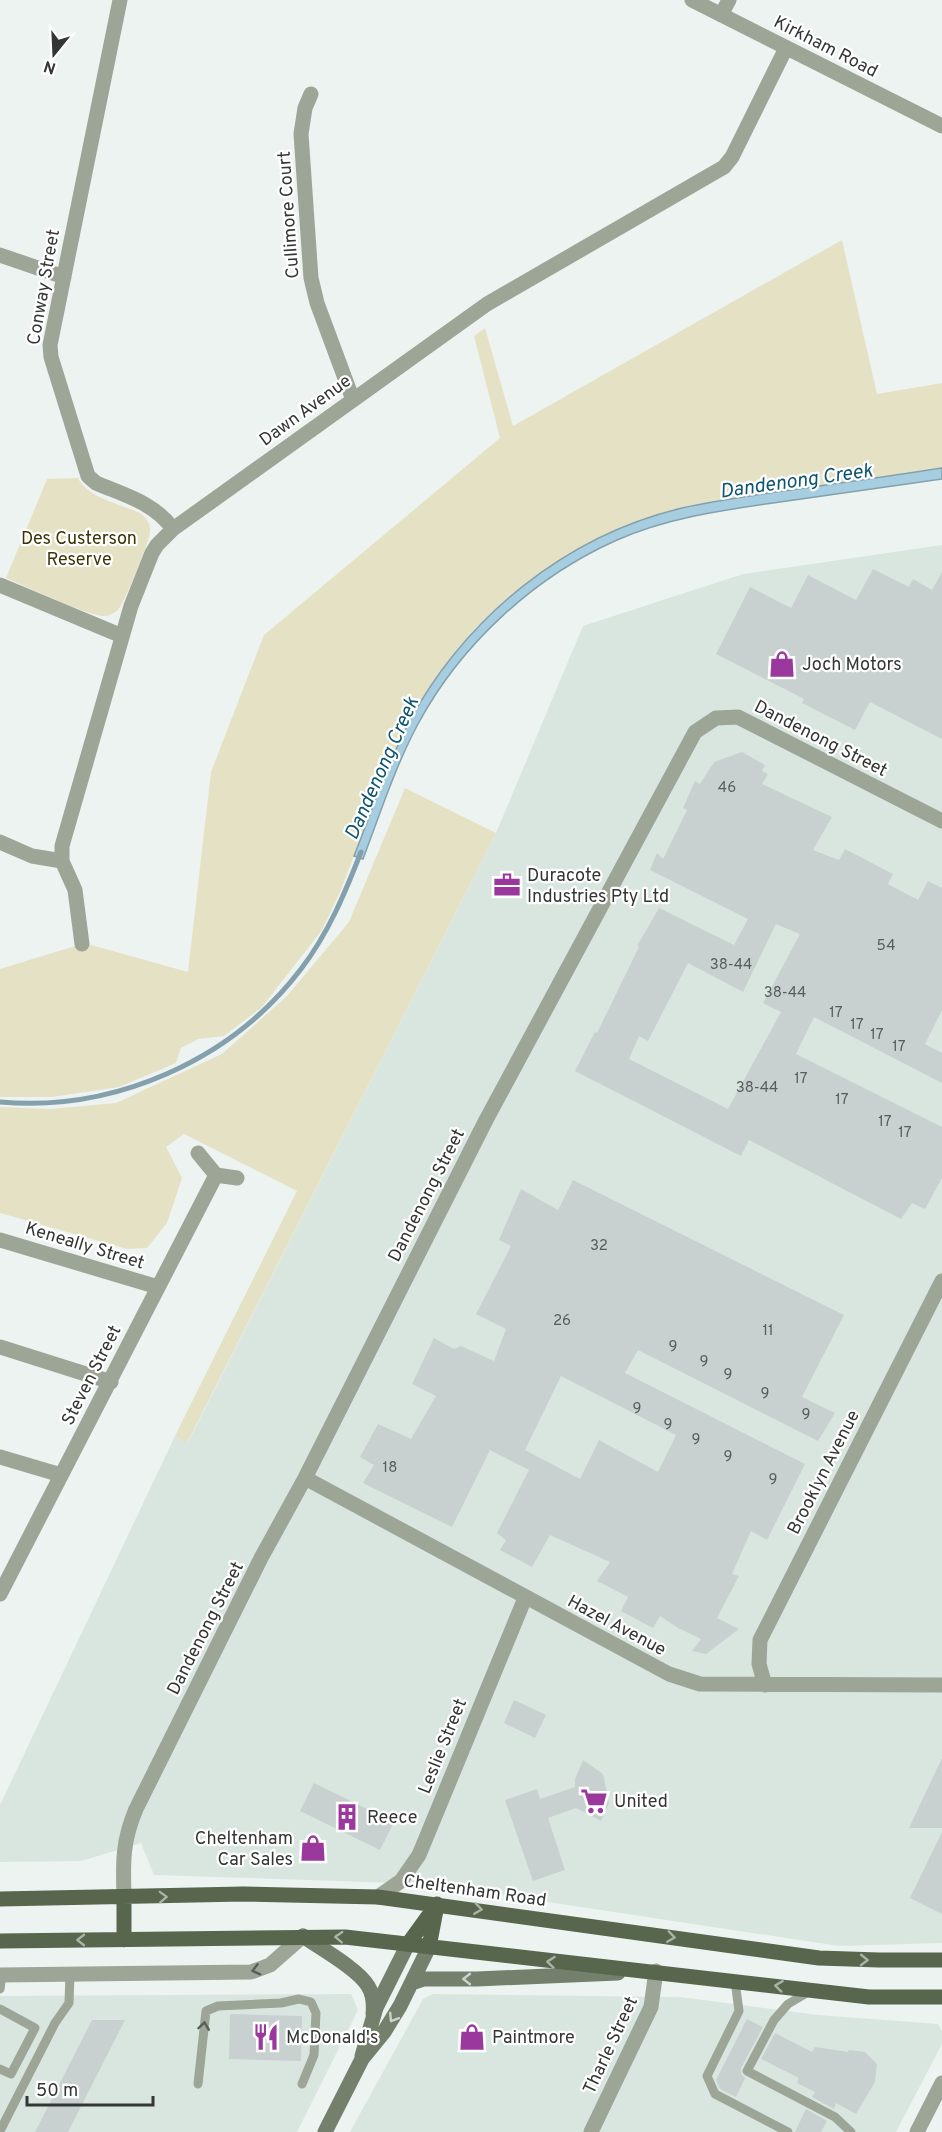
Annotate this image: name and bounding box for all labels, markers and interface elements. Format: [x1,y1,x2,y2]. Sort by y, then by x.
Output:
street label: Kirkham Road [769,11,881,83]
north arrow [24,24,84,84]
text: N [41,55,59,78]
street label: Cullimore Court [274,150,305,279]
street label: Conway Street [23,228,66,347]
street label: Dawn Avenue [255,370,356,452]
water label: Dandenong Creek [718,458,875,506]
park label: Des Custerson Reserve [21,528,137,572]
shop icon: Joch Motors [767,649,797,679]
place label: Joch Motors [802,654,902,677]
water label: Dandenong Creek [340,692,426,844]
street label: Dandenong Street [750,696,891,783]
house number: 46 [718,779,736,798]
place label: Duracote Industries Pty Ltd [527,865,669,909]
office icon: Duracote Industries Pty Ltd [492,870,522,900]
house number: 54 [877,937,895,956]
house number: 38-44 [710,956,752,975]
house number: 38-44 [764,984,806,1003]
house number: 17 [829,1004,843,1023]
house number: 17 [850,1016,864,1035]
house number: 17 [870,1026,884,1045]
house number: 17 [892,1038,906,1057]
house number: 17 [794,1070,808,1089]
house number: 38-44 [736,1079,778,1098]
house number: 17 [835,1091,849,1110]
house number: 17 [878,1113,892,1132]
house number: 17 [898,1124,912,1143]
street label: Dandenong Street [384,1125,471,1266]
street label: Keneally Street [22,1217,147,1275]
house number: 32 [590,1237,608,1256]
house number: 26 [553,1312,571,1331]
street label: Steven Street [57,1322,127,1430]
house number: 11 [762,1322,774,1341]
house number: 9 [669,1338,677,1357]
house number: 9 [700,1353,708,1372]
house number: 9 [724,1366,732,1385]
house number: 9 [761,1385,769,1404]
house number: 9 [633,1400,641,1419]
house number: 9 [802,1406,810,1425]
street label: Brooklyn Avenue [783,1407,866,1539]
house number: 9 [664,1416,672,1435]
house number: 9 [692,1431,700,1450]
house number: 9 [724,1448,732,1467]
house number: 18 [383,1459,397,1478]
house number: 9 [769,1471,777,1490]
street label: Dandenong Street [163,1558,250,1699]
street label: Hazel Avenue [563,1591,670,1662]
street label: Leslie Street [414,1696,473,1798]
supermarket icon: United [579,1786,609,1816]
place label: United [614,1791,668,1814]
building icon: Reece [332,1802,362,1832]
place label: Reece [367,1807,417,1830]
place label: Cheltenham Car Sales [195,1828,293,1872]
shop icon: Cheltenham Car Sales [298,1833,328,1863]
street label: Cheltenham Road [402,1870,548,1913]
one-way arrow [159,1890,168,1903]
one-way arrow [473,1903,483,1915]
one-way arrow [666,1930,676,1942]
one-way arrow [335,1931,344,1943]
one-way arrow [77,1934,86,1946]
one-way arrow [860,1954,869,1966]
one-way arrow [547,1956,556,1969]
one-way arrow [251,1963,261,1976]
one-way arrow [463,1973,472,1985]
one-way arrow [775,1980,784,1993]
street label: Tharle Street [579,1993,644,2098]
one-way arrow [389,2011,400,2022]
one-way arrow [198,2022,210,2031]
restaurant icon: McDonald's [251,2022,281,2052]
shop icon: Paintmore [457,2022,487,2052]
place label: McDonald's [286,2027,378,2050]
place label: Paintmore [492,2027,575,2050]
scale bar [27,2069,153,2107]
text: 50 m [36,2080,78,2103]

